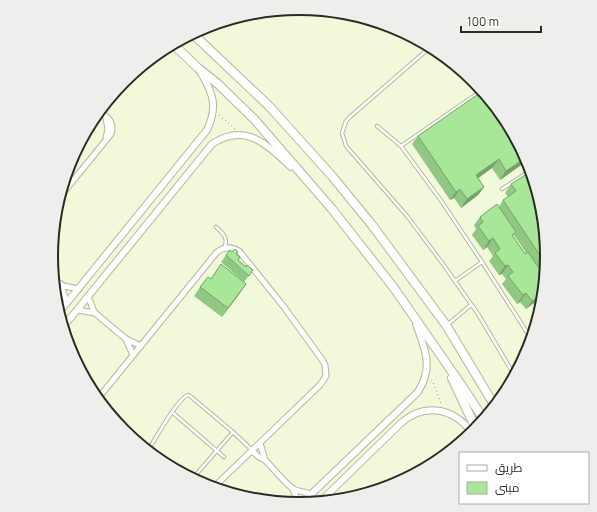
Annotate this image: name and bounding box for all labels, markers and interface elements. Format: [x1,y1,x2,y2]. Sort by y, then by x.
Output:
scale bar [461,8,541,34]
text: 100 m [467,13,499,30]
legend [459,452,589,504]
text: طريق [495,459,523,476]
text: مبنى [495,479,520,496]

